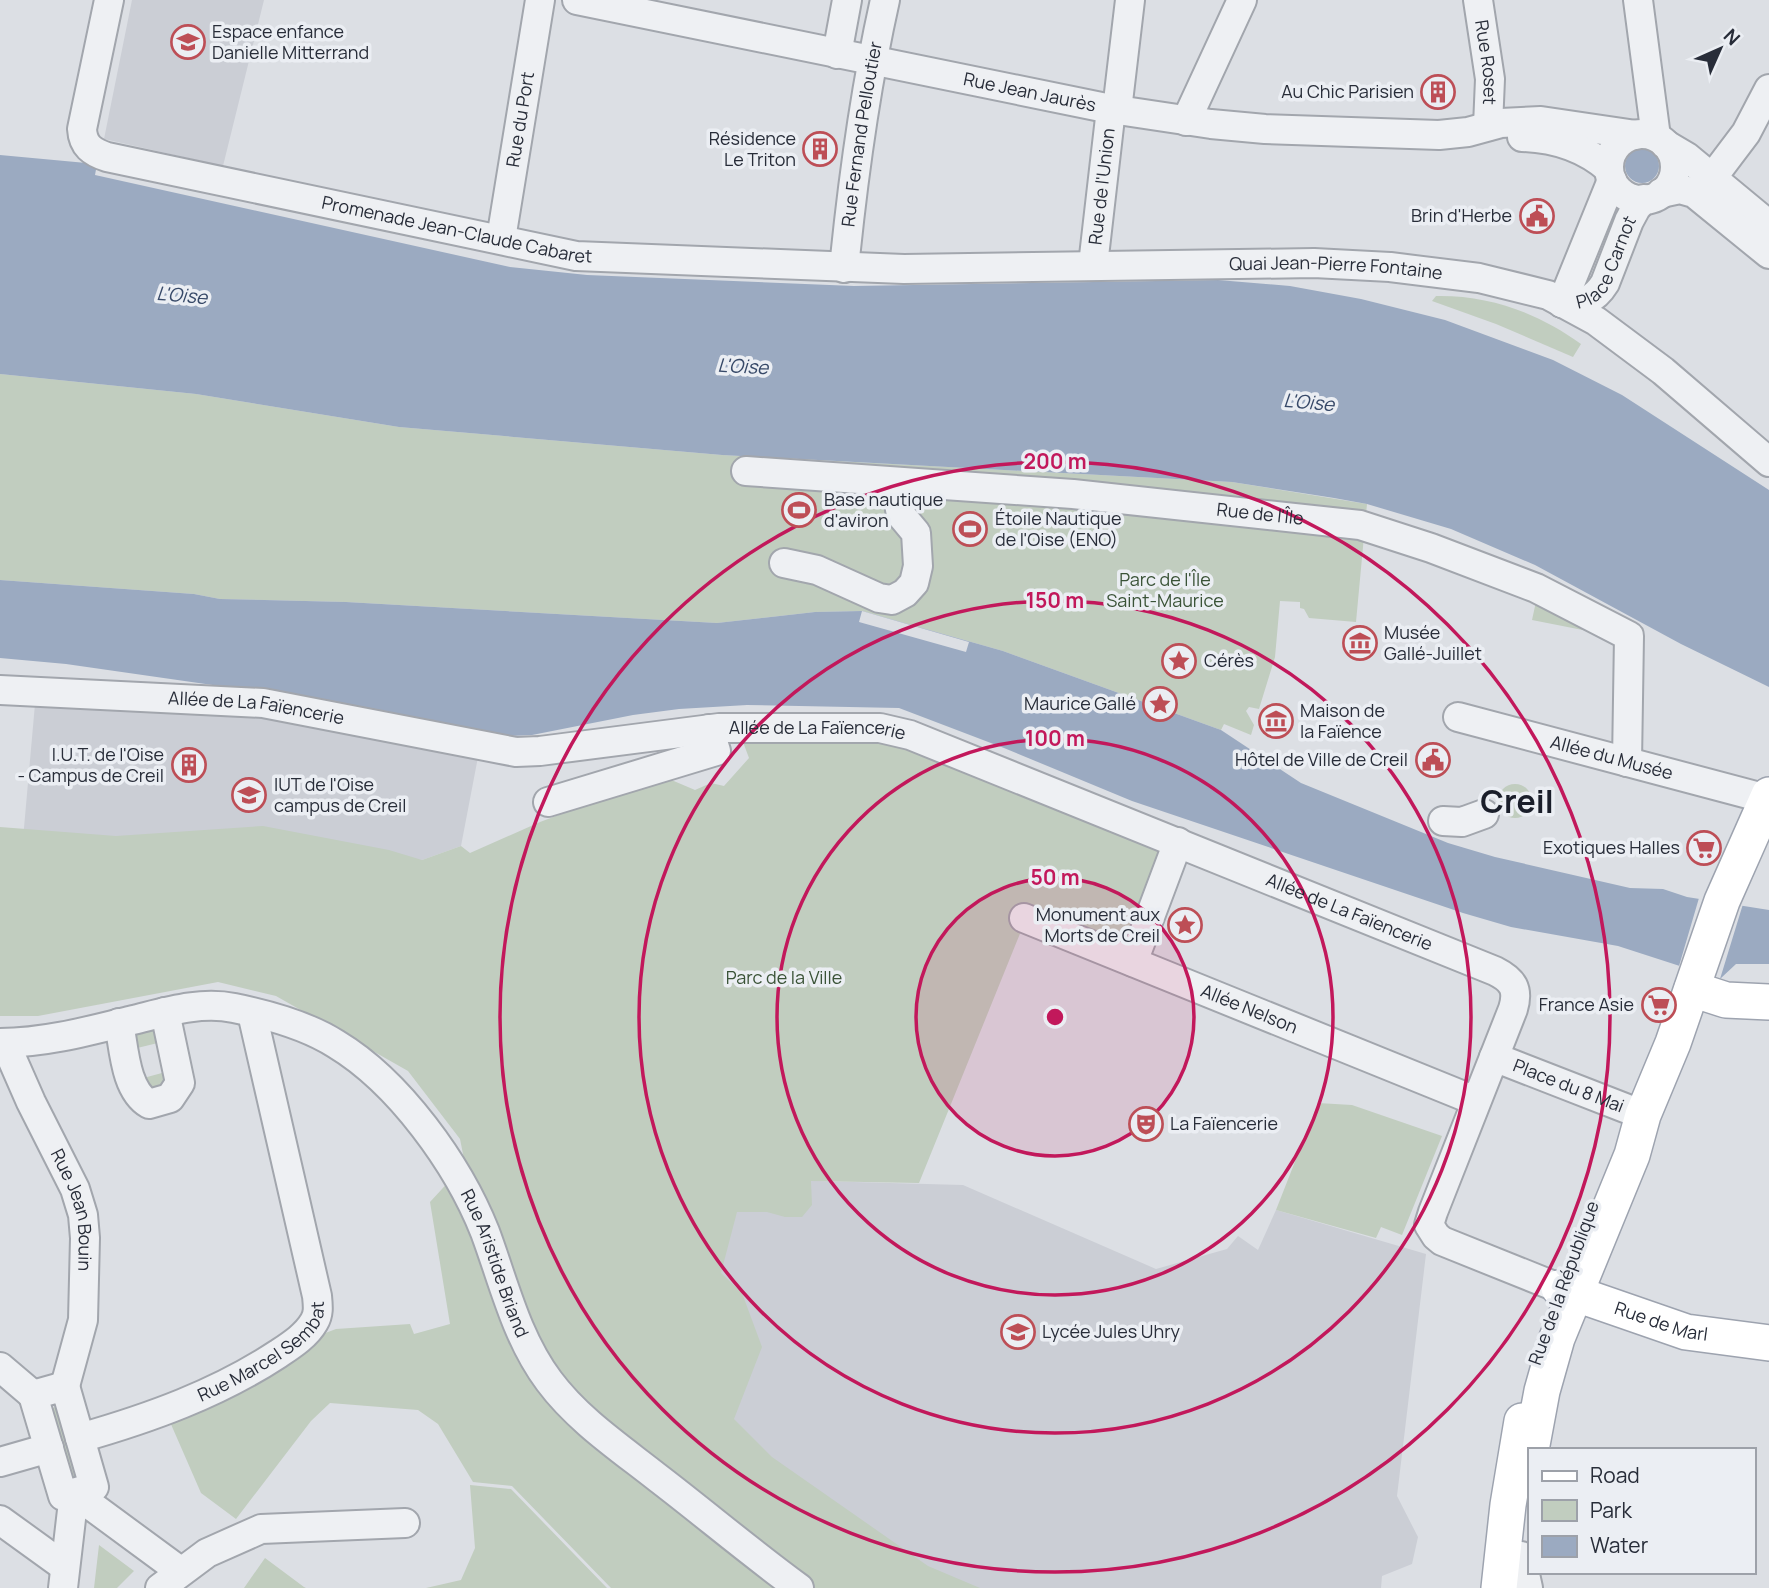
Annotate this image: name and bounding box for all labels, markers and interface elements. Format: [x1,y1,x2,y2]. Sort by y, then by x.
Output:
north arrow [1685,14,1755,84]
street label: Rue Roset [1470,18,1503,105]
place label: Espace enfance Danielle Mitterrand [212,19,369,64]
school or university icon: Espace enfance Danielle Mitterrand [169,23,207,61]
text: N [1718,23,1746,51]
street label: Rue Fernand Pelloutier [835,39,887,228]
street label: Rue Jean Jaurès [961,66,1098,117]
street label: Rue du Port [500,70,539,169]
building icon: Au Chic Parisien [1419,73,1457,111]
place label: Au Chic Parisien [1281,79,1414,103]
place label: Résidence Le Triton [709,126,796,171]
street label: Rue de l'Union [1082,127,1120,246]
building icon: Résidence Le Triton [801,130,839,168]
street label: Promenade Jean-Claude Cabaret [320,190,593,268]
public building icon: Brin d'Herbe [1518,197,1556,235]
place label: Brin d'Herbe [1411,203,1512,227]
street label: Place Carnot [1574,211,1641,314]
street label: Quai Jean-Pierre Fontaine [1229,250,1444,284]
water label: L'Oise [156,280,210,310]
water label: L'Oise [717,352,771,380]
water label: L'Oise [1283,387,1337,417]
text: 200 m [1023,447,1087,475]
place label: Base nautique d'aviron [824,487,943,532]
sports icon: Base nautique d'aviron [780,491,818,529]
street label: Rue de l'Île [1215,497,1305,530]
place label: Étoile Nautique de l'Oise (ENO) [995,506,1122,551]
sports icon: Étoile Nautique de l'Oise (ENO) [951,510,989,548]
park label: Parc de l'Île Saint-Maurice [1106,567,1224,612]
text: 150 m [1026,586,1084,614]
place label: Musée Gallé-Juillet [1384,620,1482,665]
museum icon: Musée Gallé-Juillet [1341,624,1379,662]
place icon: Cérès [1160,642,1198,680]
place label: Cérès [1204,648,1254,672]
street label: Allée de La Faïencerie [168,685,346,729]
place icon: Maurice Gallé [1141,685,1179,723]
place label: Maurice Gallé [1024,691,1136,715]
place label: Maison de la Faïence [1300,698,1385,743]
museum icon: Maison de la Faïence [1257,702,1295,740]
street label: Allée de La Faïencerie [729,715,908,745]
text: 100 m [1025,724,1085,752]
street label: Allée du Musée [1548,729,1676,785]
public building icon: Hôtel de Ville de Creil [1414,741,1452,779]
place label: I.U.T. de l'Oise - Campus de Creil [17,742,164,787]
building icon: I.U.T. de l'Oise - Campus de Creil [170,746,208,784]
place label: Hôtel de Ville de Creil [1235,747,1408,771]
place label: IUT de l'Oise campus de Creil [274,772,406,817]
school or university icon: IUT de l'Oise campus de Creil [230,776,268,814]
district label: Creil [1480,779,1554,823]
supermarket icon: Exotiques Halles [1685,829,1723,867]
place label: Exotiques Halles [1543,835,1680,859]
text: 50 m [1030,863,1080,891]
street label: Allée de La Faïencerie [1263,867,1436,956]
place label: Monument aux Morts de Creil [1036,902,1161,947]
place icon: Monument aux Morts de Creil [1166,906,1204,944]
park label: Parc de la Ville [726,965,842,989]
street label: Allée Nelson [1198,978,1302,1039]
supermarket icon: France Asie [1640,986,1678,1024]
place label: France Asie [1539,992,1634,1016]
centre of rings [1043,1005,1067,1029]
street label: Place du 8 Mai [1510,1053,1628,1118]
theatre icon: La Faïencerie [1127,1105,1165,1143]
place label: La Faïencerie [1170,1111,1278,1135]
street label: Rue Jean Bouin [46,1145,98,1271]
street label: Rue Aristide Briand [456,1185,535,1341]
street label: Rue de la République [1522,1197,1604,1368]
street label: Rue de Marl [1612,1295,1710,1346]
street label: Rue Marcel Sembat [193,1301,329,1407]
school or university icon: Lycée Jules Uhry [999,1313,1037,1351]
place label: Lycée Jules Uhry [1042,1319,1181,1343]
legend [1528,1448,1755,1574]
text: Road [1590,1461,1640,1489]
text: Park [1590,1496,1632,1524]
text: Water [1590,1531,1649,1559]

